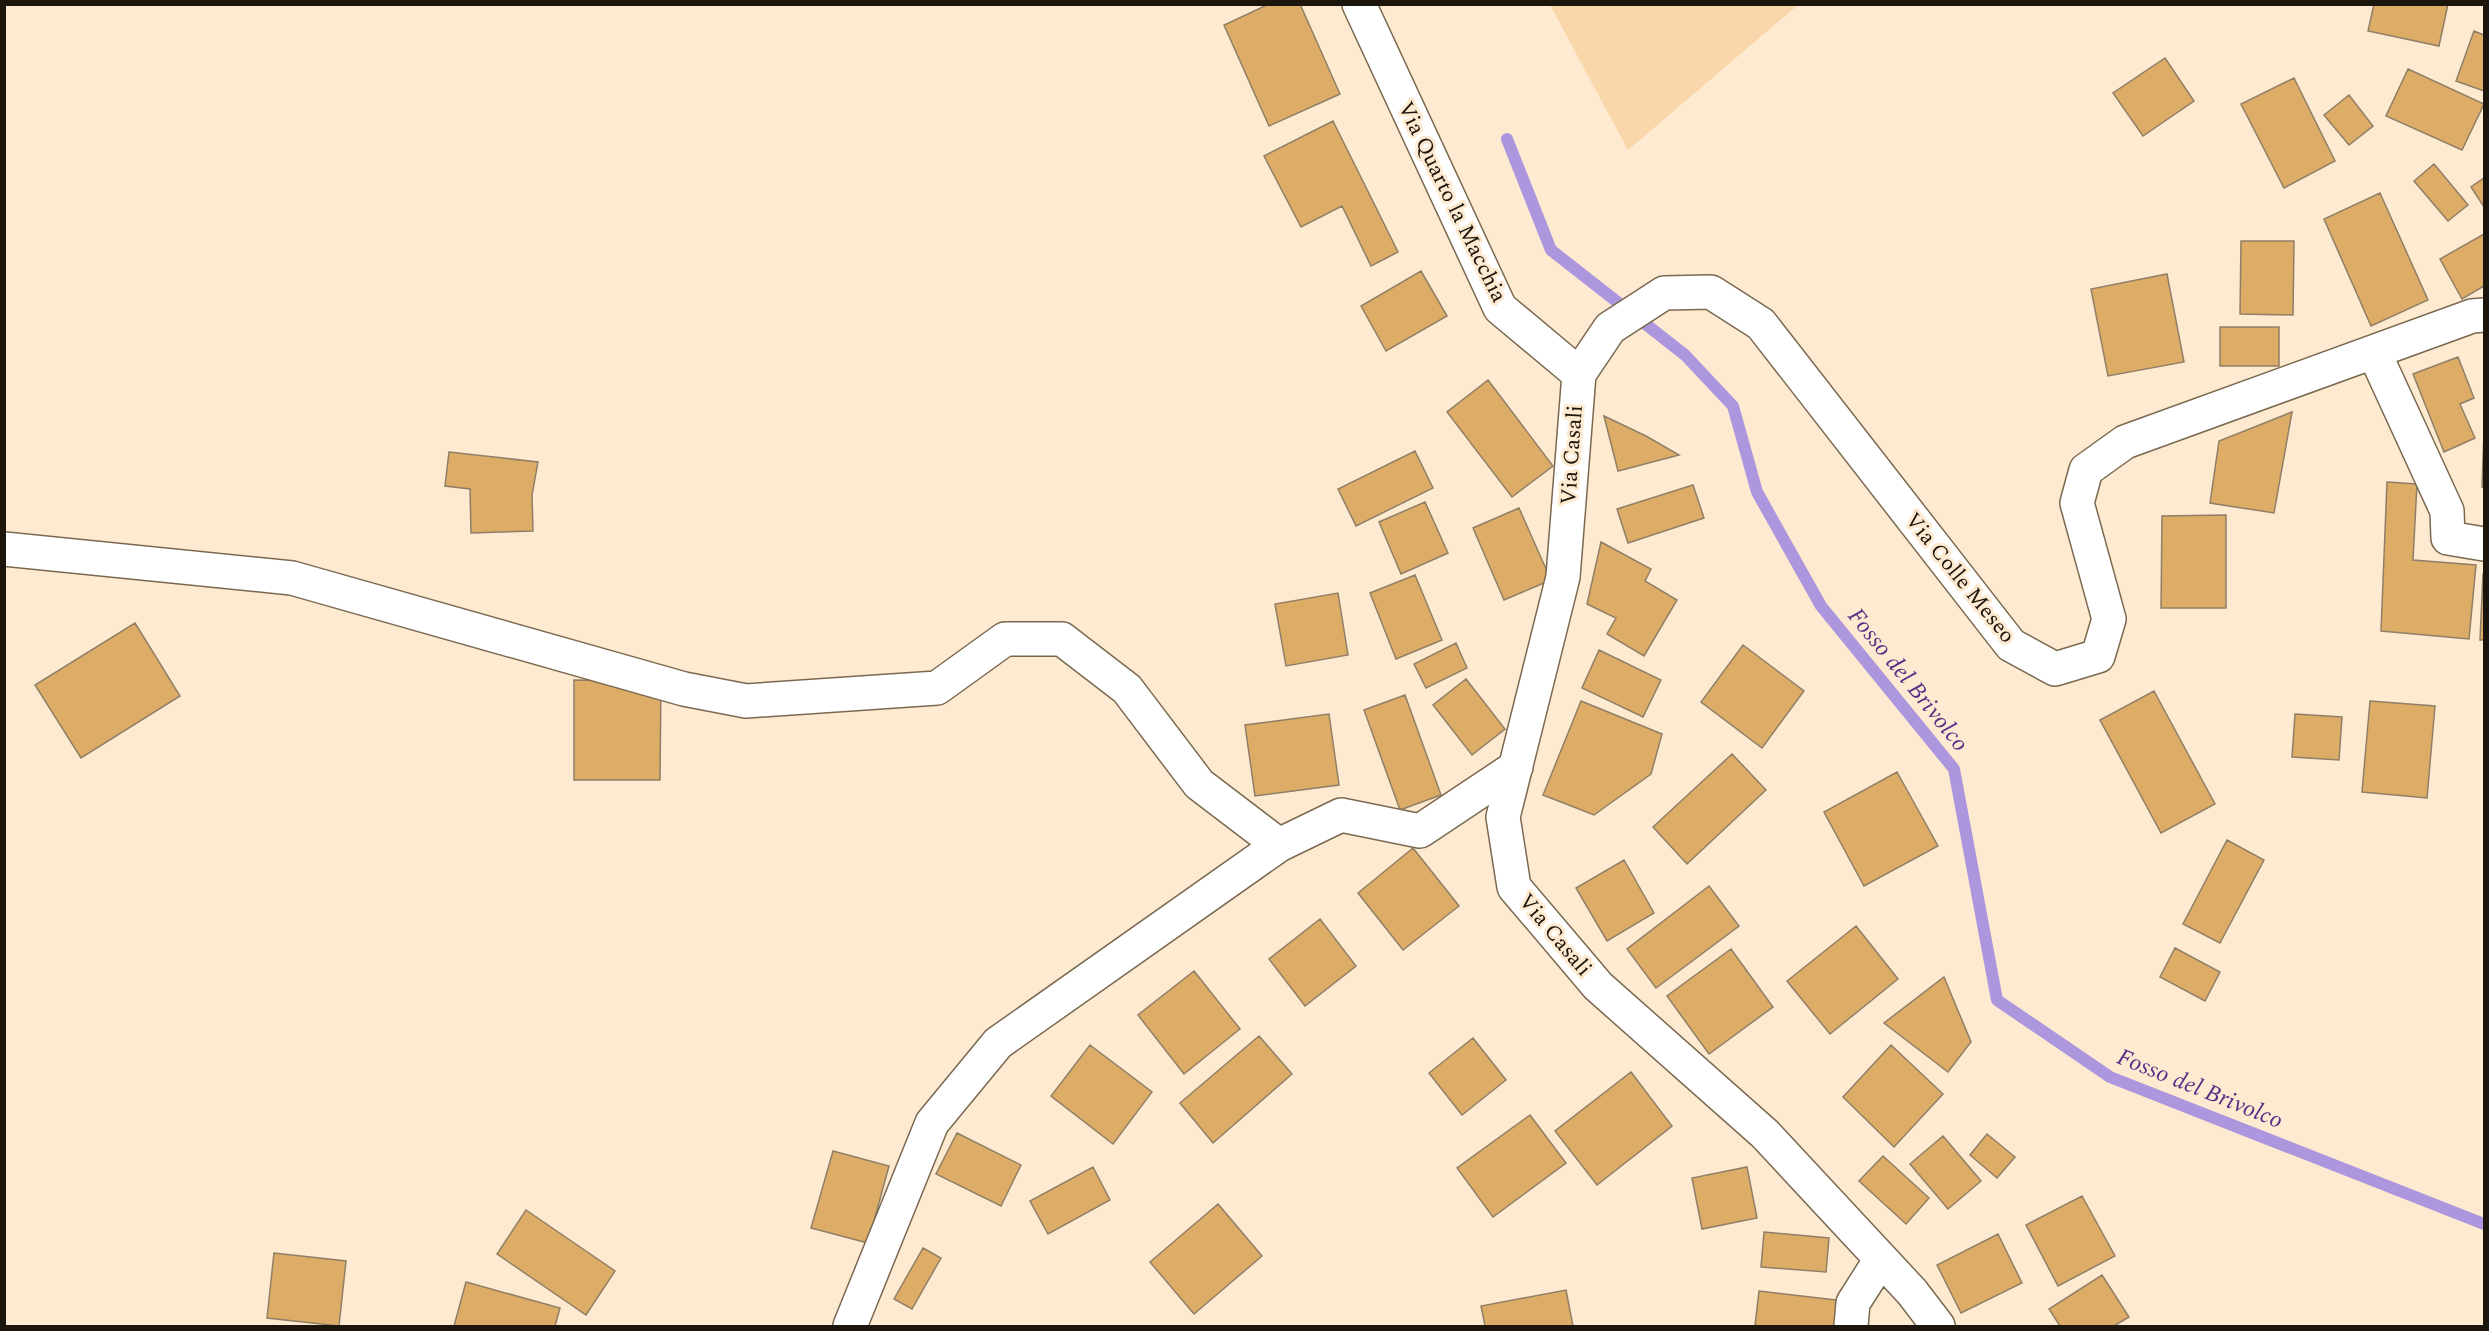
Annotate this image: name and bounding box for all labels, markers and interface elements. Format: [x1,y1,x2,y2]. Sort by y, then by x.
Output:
street label: Via Quarto la Macchia [1389,96,1515,308]
street label: Via Casali [1552,404,1592,506]
street label: Via Colle Meseo [1897,505,2023,651]
water label: Fosso del Brivolco [1839,600,1977,760]
street label: Via Casali [1510,886,1600,984]
water label: Fosso del Brivolco [2111,1039,2289,1139]

